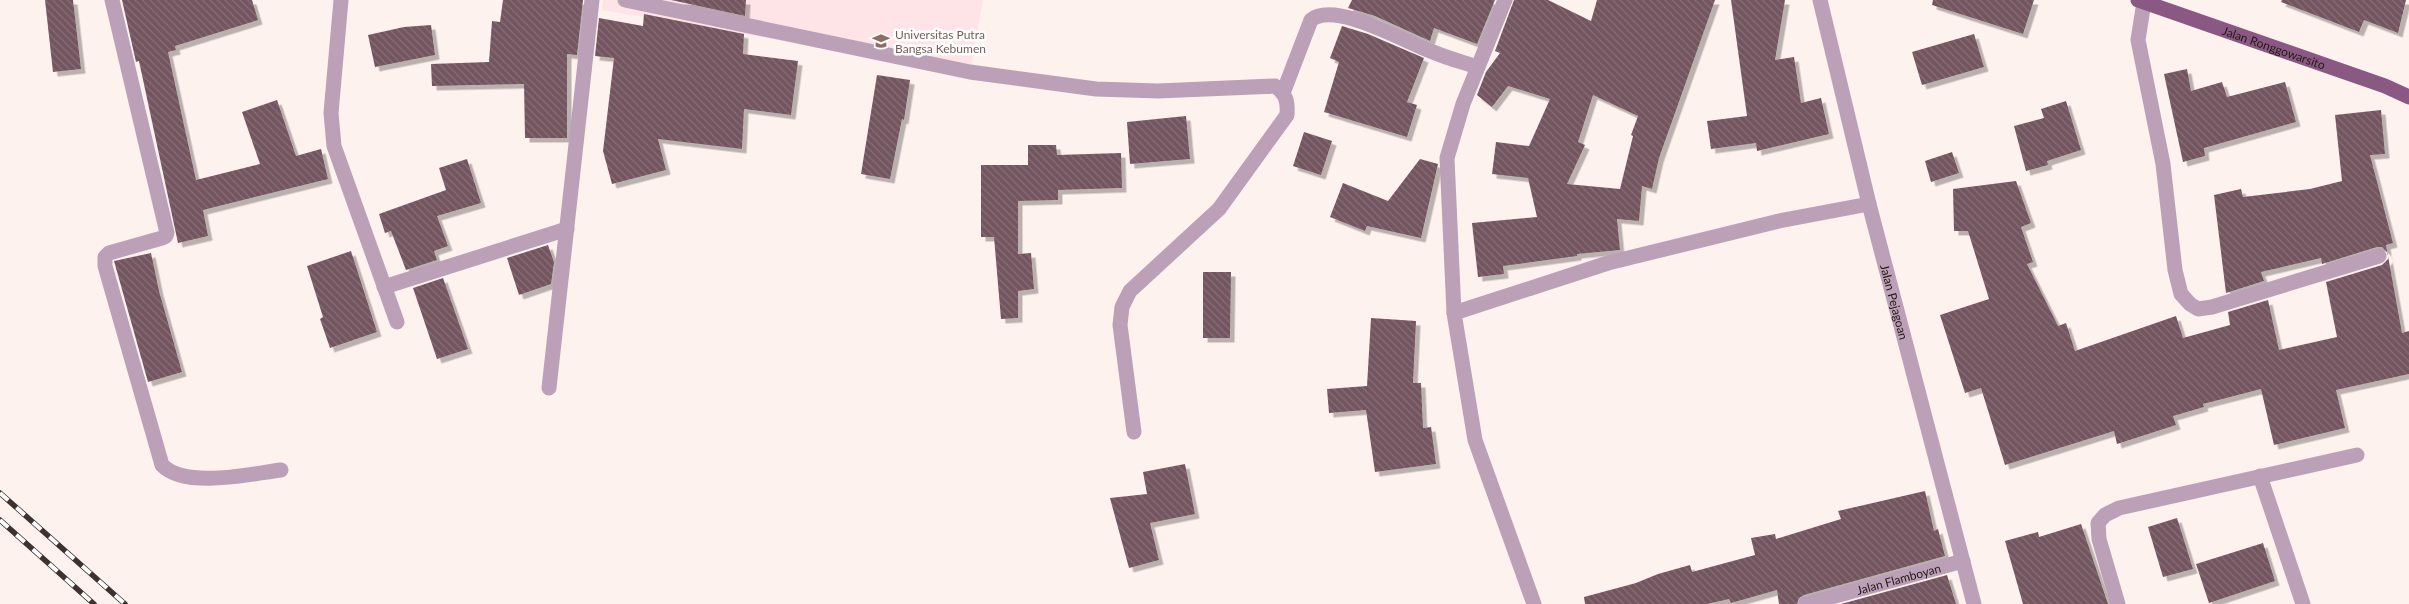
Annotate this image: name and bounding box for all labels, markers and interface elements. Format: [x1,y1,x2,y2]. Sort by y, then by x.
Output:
street label: Jalan Ronggowarsito [2221,23,2328,72]
place label: Universitas Putra Bangsa Kebumen [895,27,986,56]
school or university icon: Universitas Putra Bangsa Kebumen [871,31,891,51]
street label: Jalan Pejagoan [1878,263,1912,341]
street label: Jalan Flamboyan [1855,560,1942,597]

